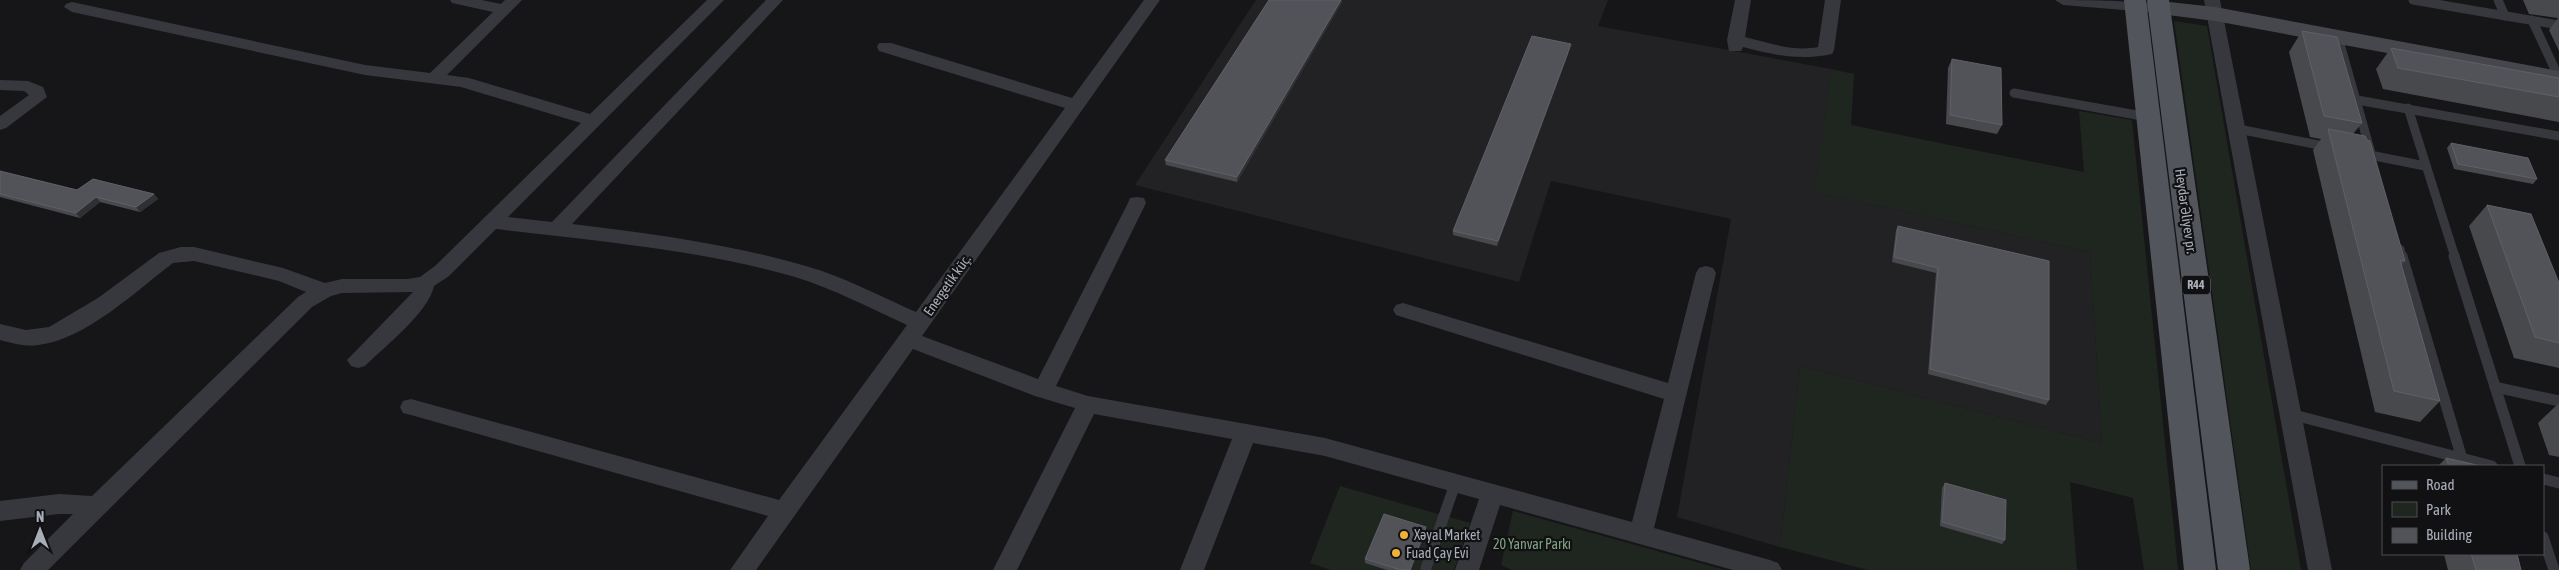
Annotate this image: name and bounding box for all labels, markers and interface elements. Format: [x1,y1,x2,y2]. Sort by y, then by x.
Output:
street label: Heydər Əliyev pr. [2172,168,2200,254]
street label: Energetik küç. [920,251,974,319]
road number: R44 [2182,276,2210,294]
legend [2382,465,2544,555]
text: Road [2426,476,2455,493]
text: Park [2426,501,2451,518]
north arrow [15,505,65,555]
text: N [36,509,44,525]
text: Building [2426,526,2472,543]
place label: Xəyal Market [1414,527,1480,543]
marker: Xəyal Market [1398,529,1410,541]
park label: 20 Yanvar Parkı [1493,536,1571,552]
place label: Fuad Çay Evi [1406,545,1469,561]
marker: Fuad Çay Evi [1390,547,1402,559]

